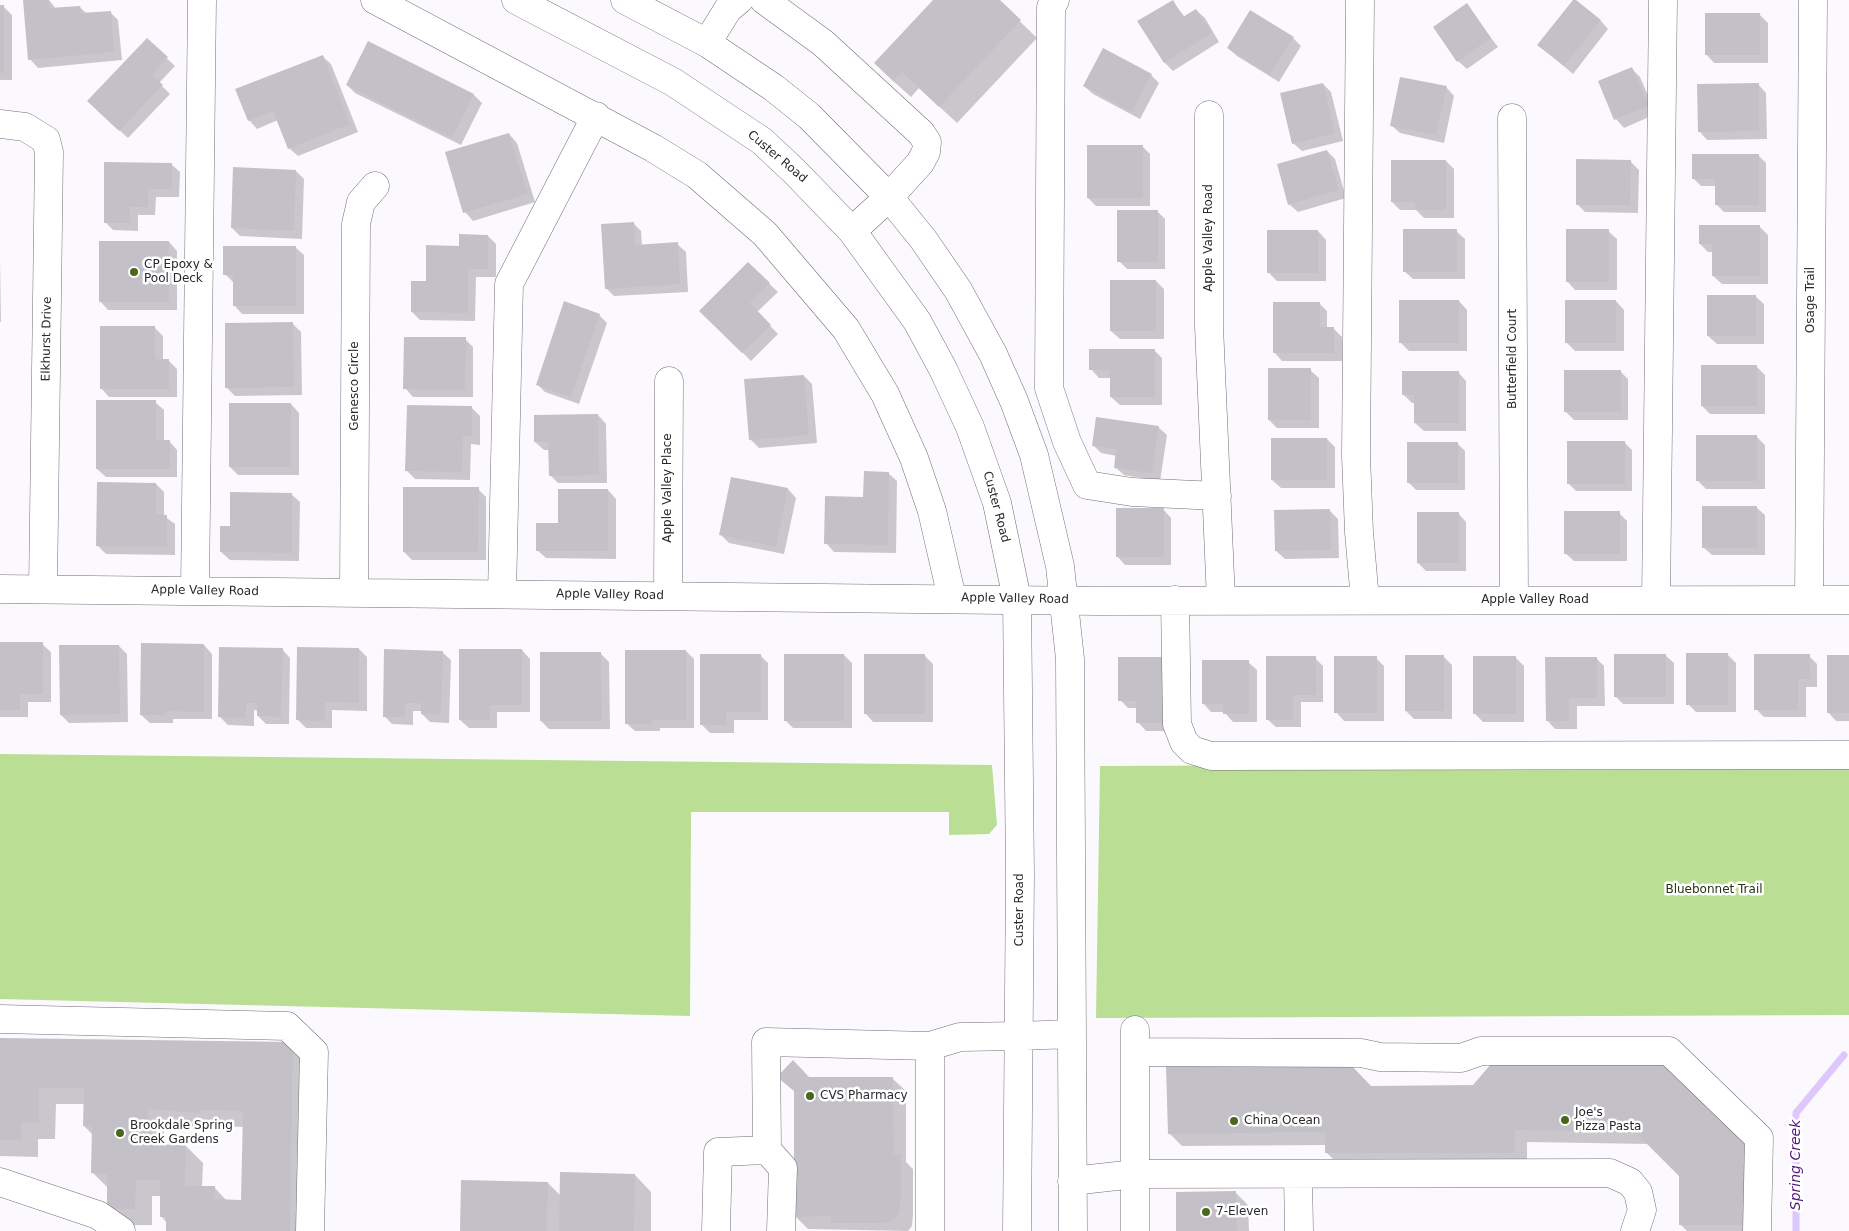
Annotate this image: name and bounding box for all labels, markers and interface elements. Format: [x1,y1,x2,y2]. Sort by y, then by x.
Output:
street label: Custer Road [744,128,810,186]
street label: Apple Valley Road [1202,184,1216,292]
place label: CP Epoxy & Pool Deck [144,258,213,286]
marker: CP Epoxy & Pool Deck [128,266,140,278]
street label: Osage Trail [1804,267,1818,333]
street label: Elkhurst Drive [39,296,55,382]
street label: Butterfield Court [1506,309,1520,409]
street label: Genesco Circle [348,341,362,431]
street label: Apple Valley Place [661,433,675,543]
street label: Custer Road [980,470,1012,544]
street label: Apple Valley Road [151,583,259,599]
street label: Apple Valley Road [556,587,664,603]
street label: Apple Valley Road [961,591,1069,607]
street label: Apple Valley Road [1481,593,1589,607]
street label: Custer Road [1013,873,1027,947]
park label: Bluebonnet Trail [1665,883,1763,897]
place label: CVS Pharmacy [820,1089,908,1103]
marker: CVS Pharmacy [804,1090,816,1102]
place label: Joe's Pizza Pasta [1575,1106,1641,1134]
place label: China Ocean [1244,1114,1320,1128]
marker: Joe's Pizza Pasta [1559,1114,1571,1126]
marker: China Ocean [1228,1115,1240,1127]
place label: Brookdale Spring Creek Gardens [130,1119,233,1147]
water label: Spring Creek [1788,1120,1804,1210]
marker: Brookdale Spring Creek Gardens [114,1127,126,1139]
place label: 7-Eleven [1216,1205,1268,1219]
marker: 7-Eleven [1200,1206,1212,1218]

